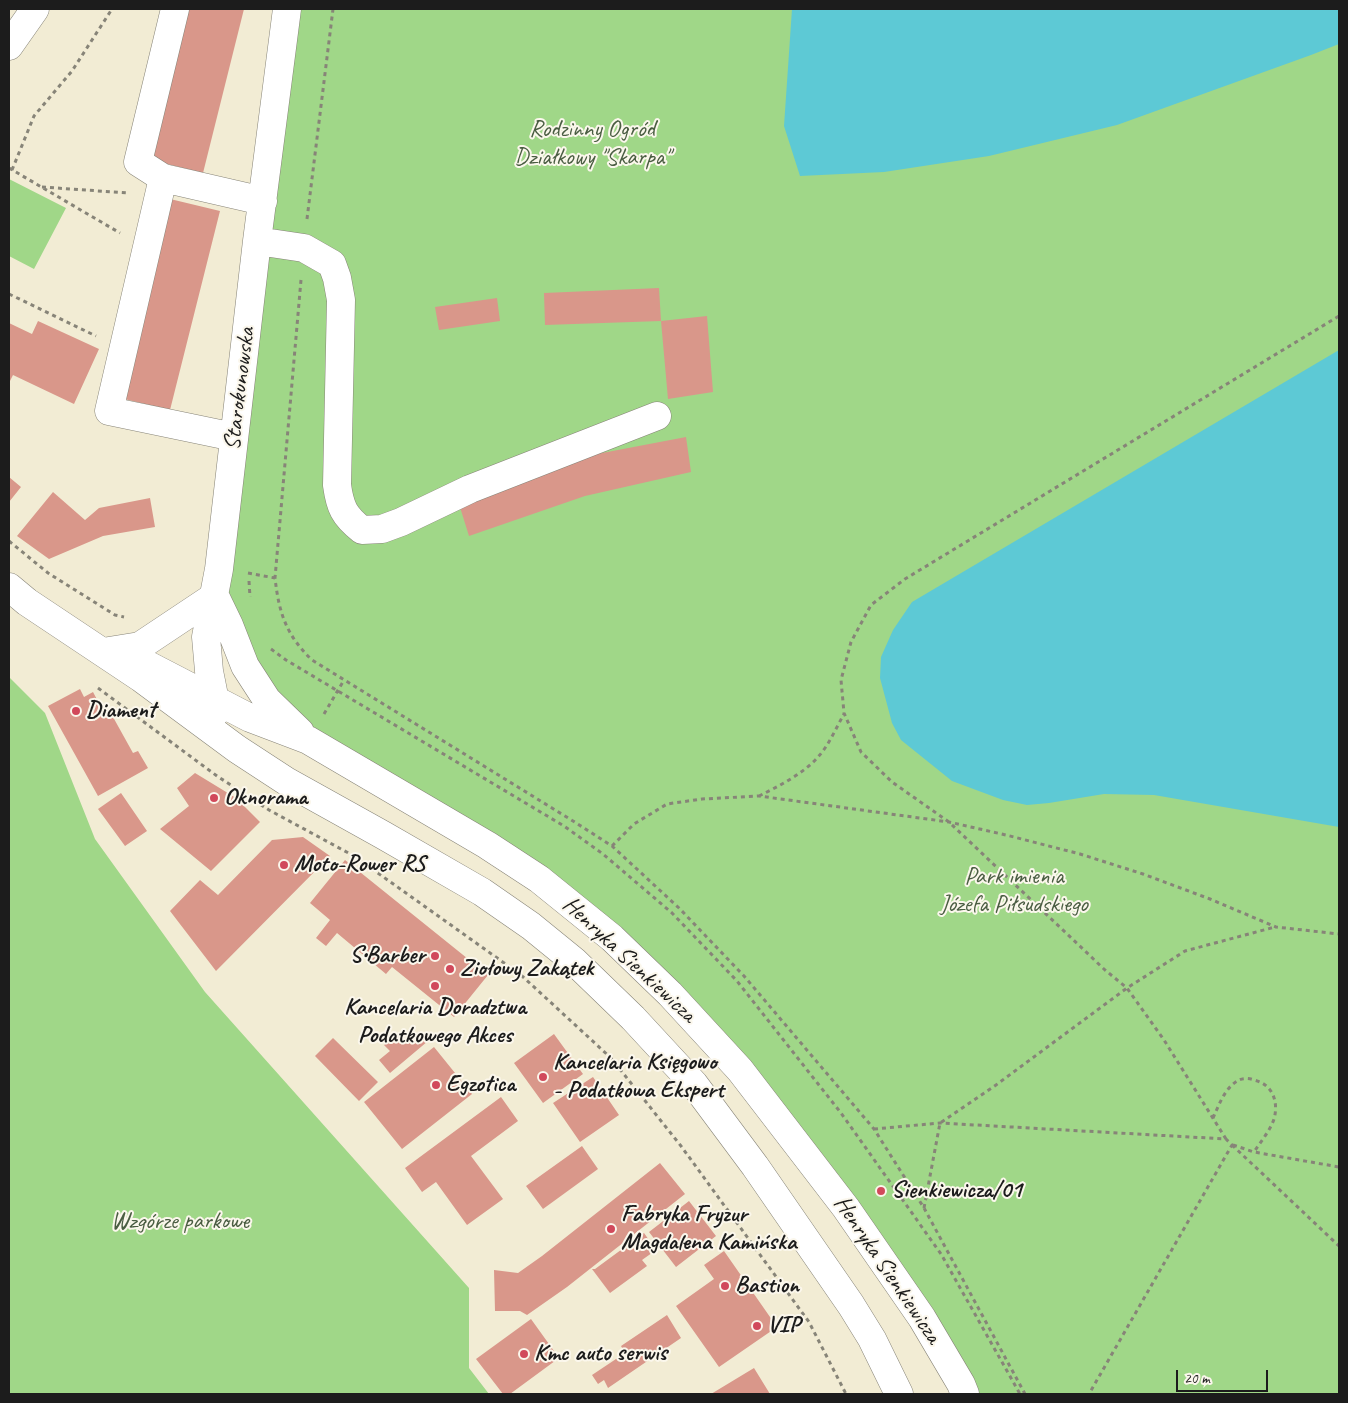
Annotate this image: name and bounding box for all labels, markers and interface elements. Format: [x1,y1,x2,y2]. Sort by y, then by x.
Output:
park label: Rodzinny Ogród Działkowy "Skarpa" [514,116,670,172]
street label: Starokunowska [218,326,262,452]
place label: Diament [86,697,156,725]
marker: Diament [70,705,82,717]
place label: Oknorama [224,784,307,812]
marker: Oknorama [208,792,220,804]
place label: Moto-Rower RS [294,851,425,879]
marker: Moto-Rower RS [278,859,290,871]
park label: Park imienia Józefa Piłsudskiego [940,863,1088,919]
street label: Henryka Sienkiewicza [556,891,702,1029]
place label: S•Barber [349,942,425,970]
marker: S•Barber [429,950,441,962]
place label: Ziołowy Zakątek [460,955,593,983]
marker: Ziołowy Zakątek [444,963,456,975]
marker: Kancelaria Doradztwa Podatkowego Akces [429,980,441,992]
place label: Kancelaria Doradztwa Podatkowego Akces [344,994,526,1050]
place label: Kancelaria Księgowo - Podatkowa Ekspert [553,1049,724,1105]
place label: Egzotica [446,1071,515,1099]
marker: Kancelaria Księgowo - Podatkowa Ekspert [537,1071,549,1083]
marker: Egzotica [430,1079,442,1091]
place label: Sienkiewicza/01 [891,1177,1022,1205]
marker: Sienkiewicza/01 [875,1185,887,1197]
street label: Henryka Sienkiewicza [827,1191,947,1349]
place label: Fabryka Fryzur Magdalena Kamińska [621,1201,796,1257]
park label: Wzgórze parkowe [111,1208,249,1236]
marker: Fabryka Fryzur Magdalena Kamińska [605,1223,617,1235]
place label: Bastion [735,1272,799,1300]
marker: Bastion [719,1280,731,1292]
place label: VIP [767,1312,800,1340]
marker: VIP [751,1320,763,1332]
place label: Kmc auto serwis [534,1340,667,1368]
marker: Kmc auto serwis [518,1348,530,1360]
scale bar [1178,1360,1270,1392]
text: 20 m [1184,1369,1210,1388]

